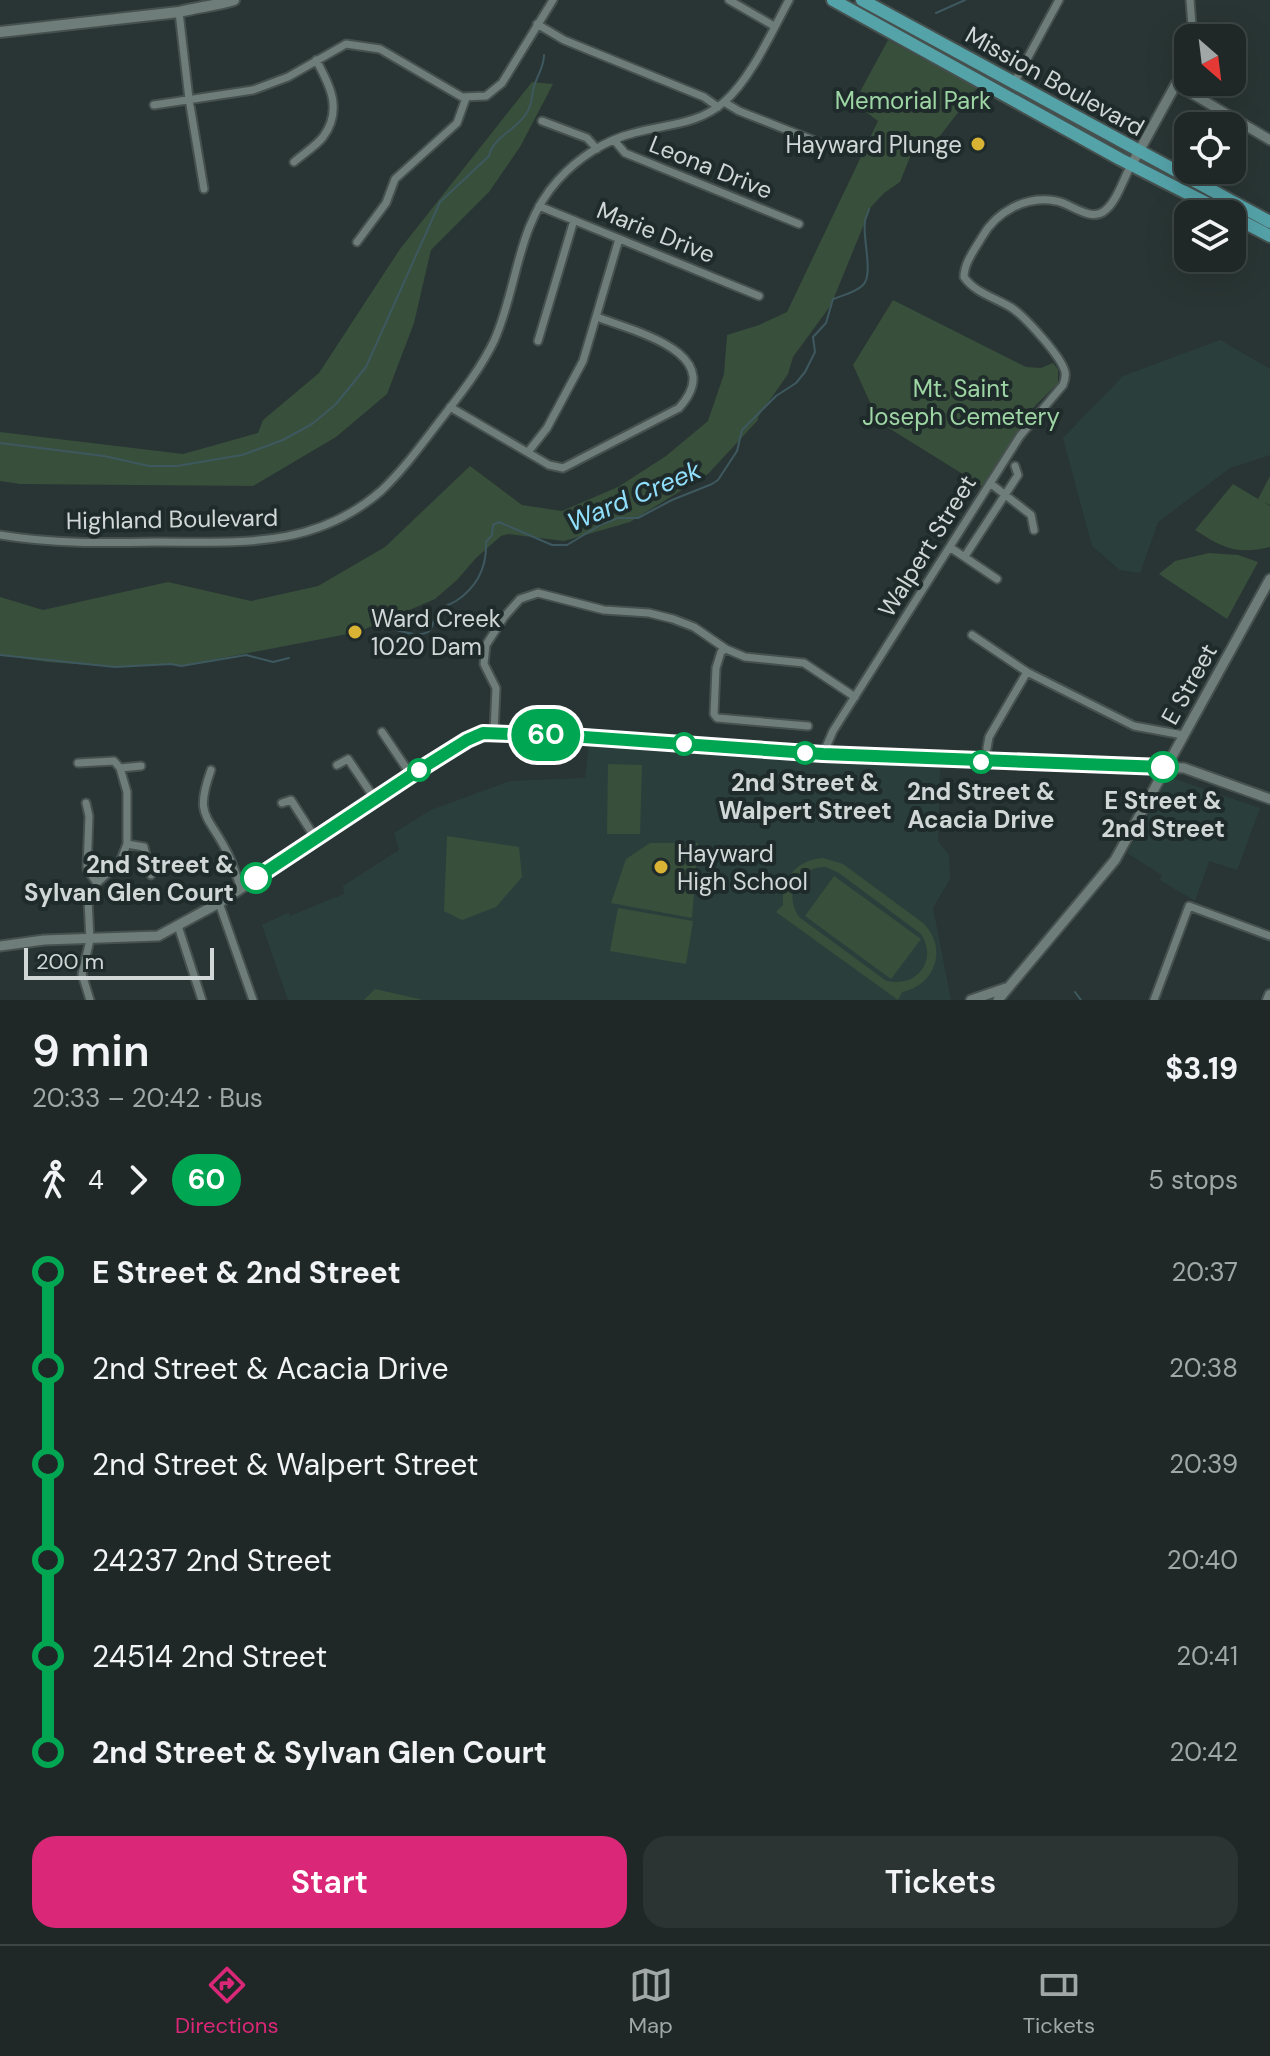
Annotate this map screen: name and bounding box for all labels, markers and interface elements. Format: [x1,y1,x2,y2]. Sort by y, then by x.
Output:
street label: Mission Boulevard [960,19,1150,143]
north arrow [1174,24,1246,96]
map controls [1174,24,1246,272]
park label: Memorial Park [835,85,991,116]
button: locate [1174,112,1246,184]
street label: Leona Drive [645,128,777,206]
place label: Hayward Plunge [785,129,962,160]
marker: Hayward Plunge [969,135,987,153]
street label: Marie Drive [592,194,720,270]
button: layers [1174,200,1246,272]
park label: Mt. Saint Joseph Cemetery [862,373,1060,432]
water label: Ward Creek [562,452,707,539]
street label: Walpert Street [871,469,983,623]
street label: Highland Boulevard [66,502,278,536]
place label: Ward Creek 1020 Dam [371,603,501,662]
marker: Ward Creek 1020 Dam [346,623,364,641]
street label: E Street [1154,638,1224,730]
line badge: 60 [510,709,582,761]
text: 60 [527,716,565,753]
unlabelled marker [673,733,695,755]
marker: 2nd Street & Walpert Street [794,742,816,764]
marker: 2nd Street & Acacia Drive [970,751,992,773]
marker: E Street & 2nd Street [1148,752,1178,782]
unlabelled marker [408,759,430,781]
place label: 2nd Street & Walpert Street [718,767,892,826]
place label: 2nd Street & Acacia Drive [907,776,1055,835]
place label: E Street & 2nd Street [1101,785,1225,844]
place label: Hayward High School [677,838,808,897]
place label: 2nd Street & Sylvan Glen Court [24,849,234,908]
marker: Hayward High School [652,858,670,876]
marker: 2nd Street & Sylvan Glen Court [241,863,271,893]
scale bar [24,944,214,980]
text: 200 m [36,947,104,976]
text: 9 min [32,1022,150,1080]
text: $3.19 [1165,1049,1238,1088]
text: 20:33 – 20:42 · Bus [32,1081,263,1115]
icon: walk [32,1158,76,1202]
icon: forward [116,1158,160,1202]
text: 60 [188,1161,225,1198]
text: 4 [88,1163,104,1197]
text: 5 stops [1148,1163,1238,1197]
text: E Street & 2nd Street [92,1253,401,1292]
text: 20:37 [1171,1255,1238,1289]
text: 2nd Street & Acacia Drive [92,1349,449,1388]
text: 20:38 [1169,1351,1238,1385]
text: 2nd Street & Walpert Street [92,1445,479,1484]
text: 20:39 [1169,1447,1238,1481]
text: 24237 2nd Street [92,1541,332,1580]
text: 20:40 [1167,1543,1238,1577]
text: 24514 2nd Street [92,1637,327,1676]
text: 20:41 [1176,1639,1238,1673]
text: 2nd Street & Sylvan Glen Court [92,1733,547,1772]
text: 20:42 [1169,1735,1238,1769]
button: Start [32,1836,627,1928]
button: Tickets [643,1836,1238,1928]
tab: Directions [175,1963,279,2040]
tab: Map [629,1963,673,2040]
tab: Tickets [1023,1963,1095,2040]

